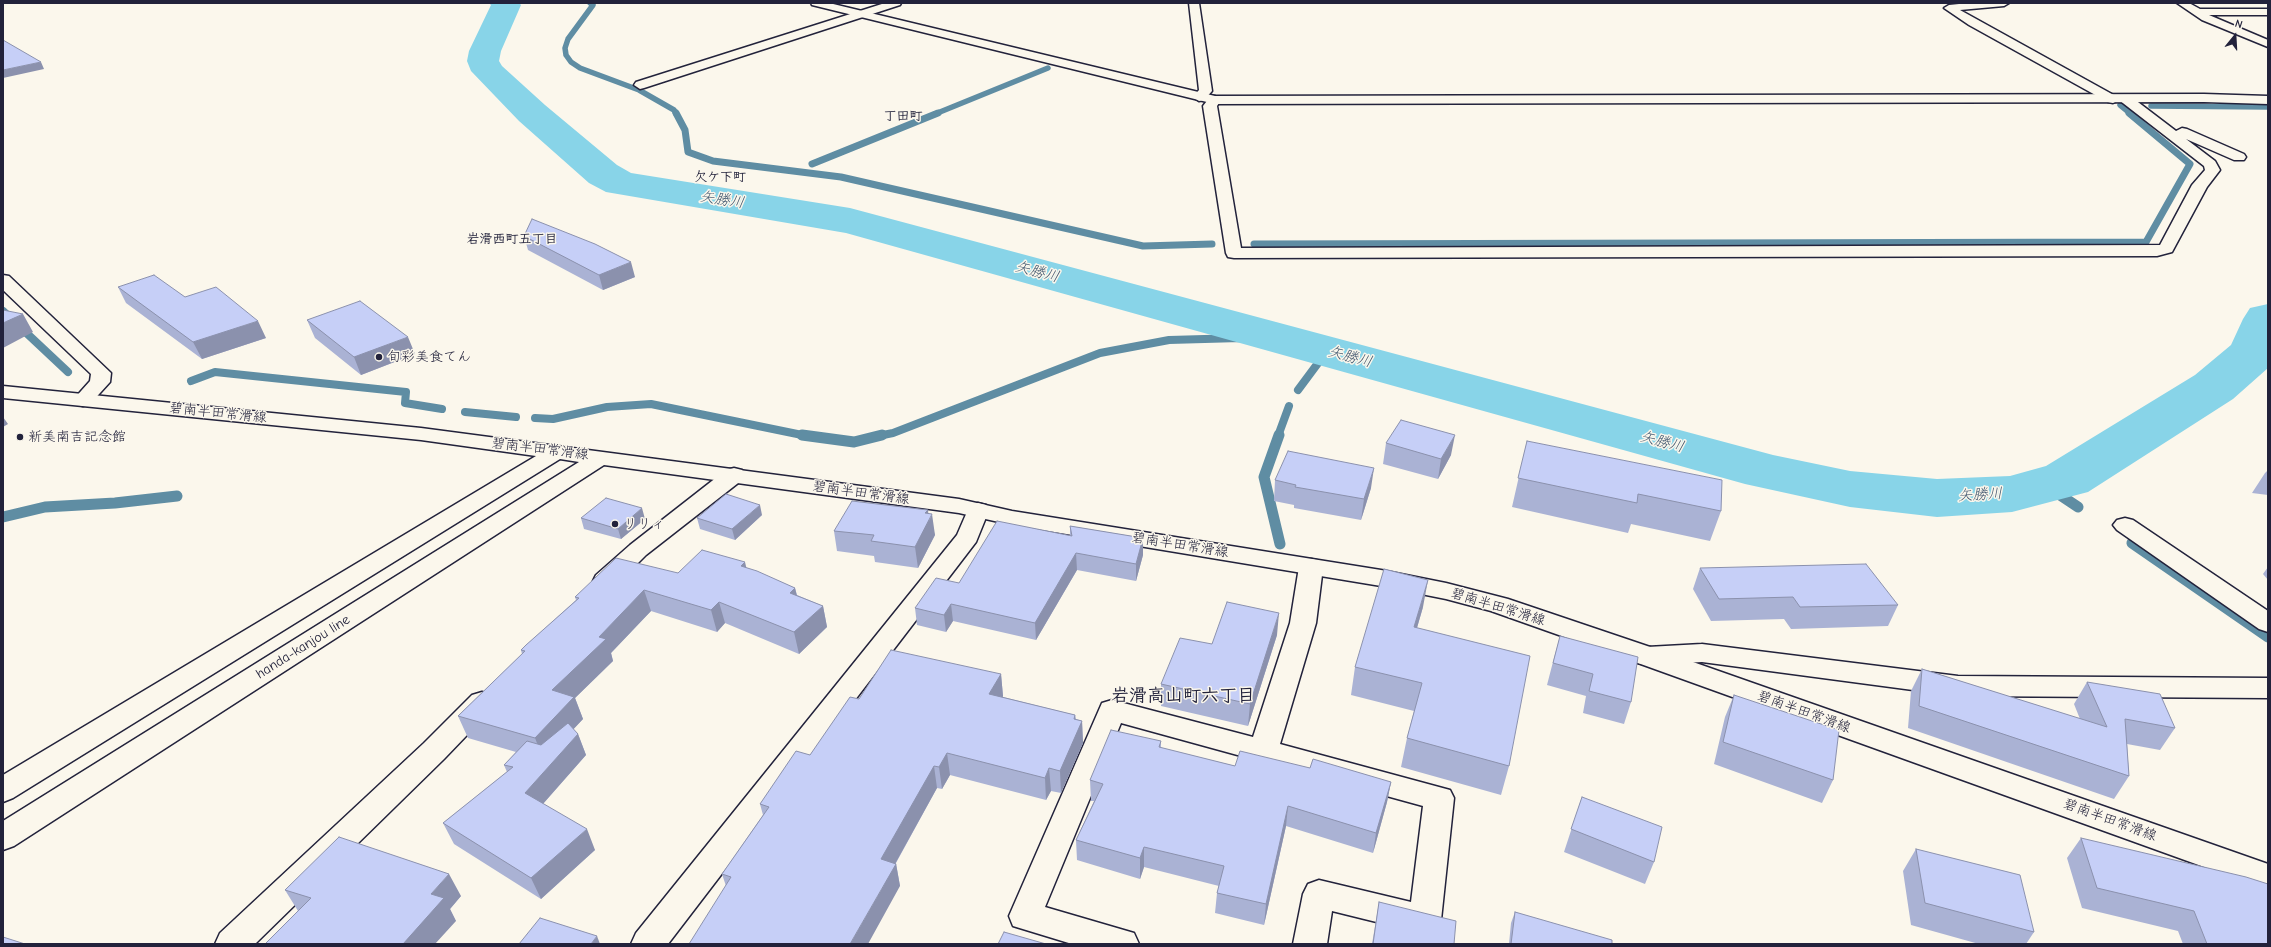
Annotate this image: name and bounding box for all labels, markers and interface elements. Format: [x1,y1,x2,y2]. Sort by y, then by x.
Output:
north arrow [2215,16,2255,56]
text: N [2233,17,2244,31]
district label: 丁田町 [884,108,922,124]
district label: 欠ケ下町 [694,169,746,185]
water label: 矢勝川 [698,188,746,212]
district label: 岩滑西町五丁目 [467,231,557,247]
water label: 矢勝川 [1013,257,1061,287]
water label: 矢勝川 [1326,342,1374,372]
place label: 旬彩美食てん [387,349,471,365]
marker: 旬彩美食てん [374,352,384,362]
street label: 碧南半田常滑線 [168,400,268,426]
water label: 矢勝川 [1638,427,1686,457]
place label: 新美南吉記念館 [28,429,126,445]
marker: 新美南吉記念館 [15,432,25,442]
street label: 碧南半田常滑線 [490,435,590,463]
street label: 碧南半田常滑線 [811,478,911,508]
water label: 矢勝川 [1957,485,2003,505]
place label: リリィ [623,516,665,532]
marker: リリィ [610,519,620,529]
street label: 碧南半田常滑線 [1130,529,1230,561]
street label: 碧南半田常滑線 [1449,585,1547,629]
street label: handa-kanjou line [253,611,353,683]
district label: 岩滑高山町六丁目 [1111,685,1255,707]
street label: 碧南半田常滑線 [1755,687,1853,737]
street label: 碧南半田常滑線 [2061,795,2159,845]

